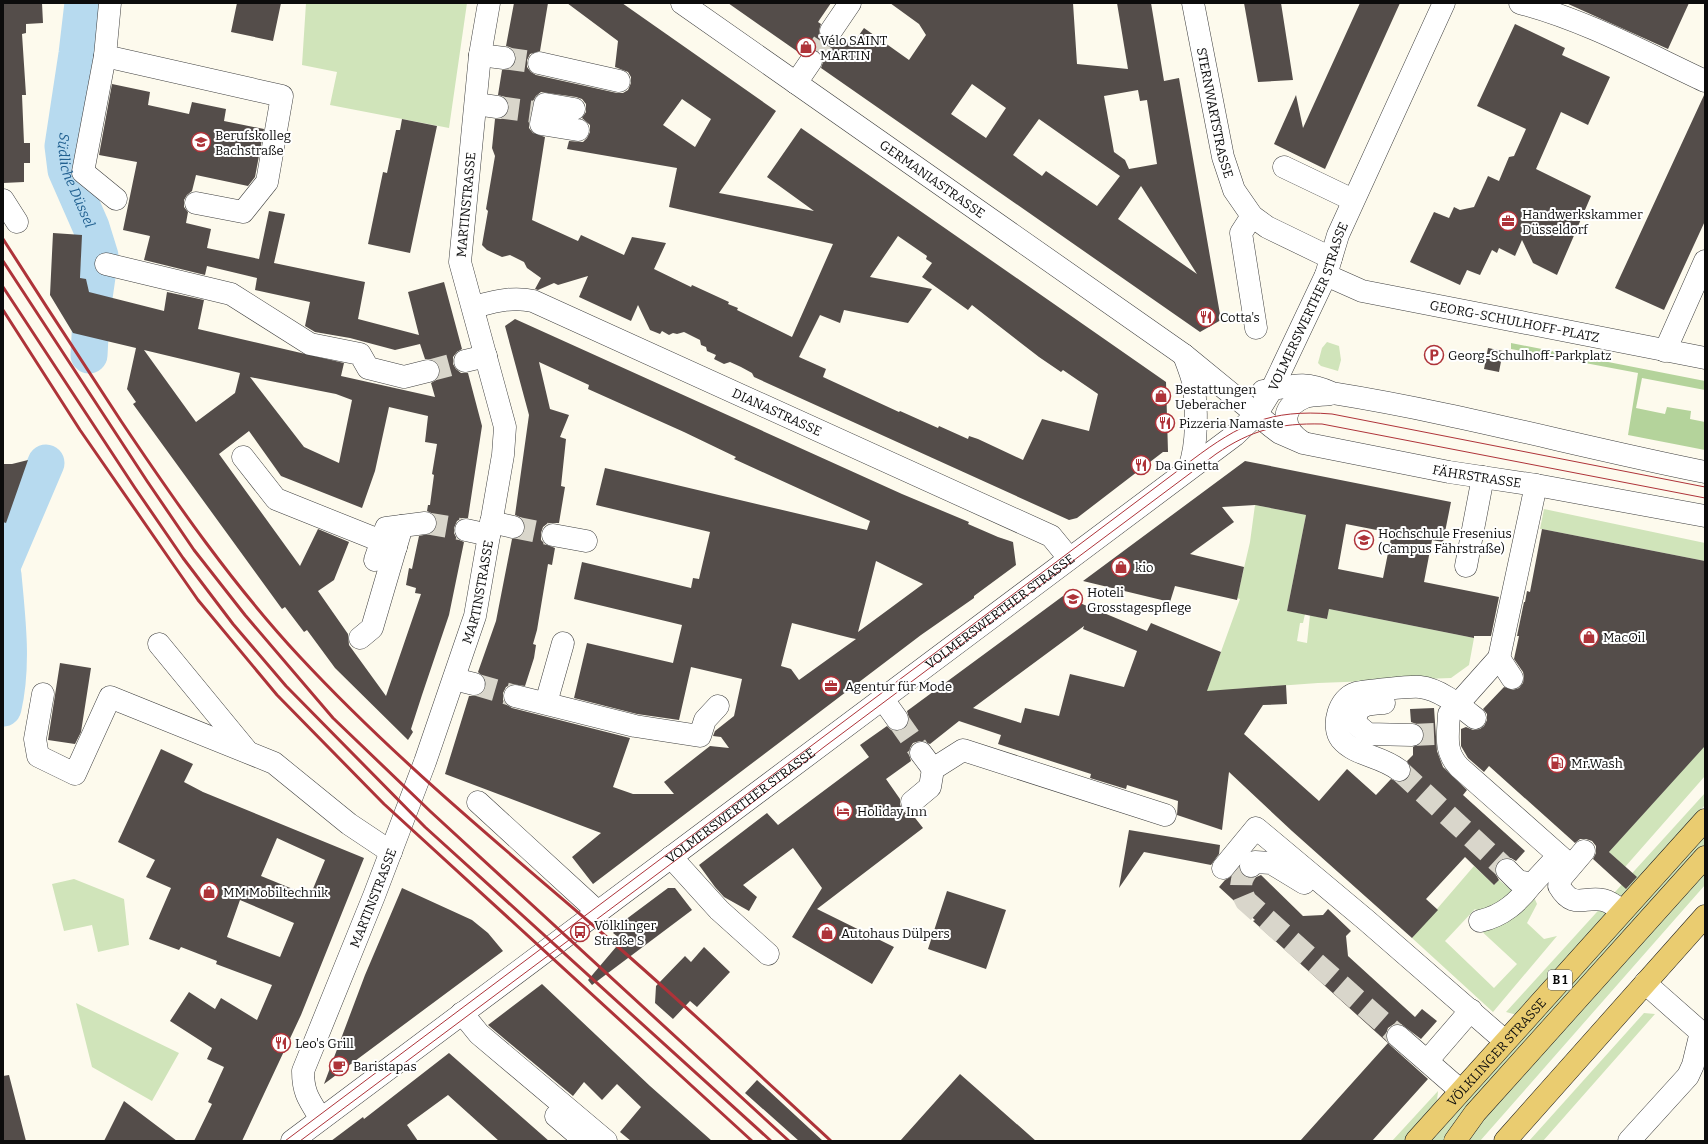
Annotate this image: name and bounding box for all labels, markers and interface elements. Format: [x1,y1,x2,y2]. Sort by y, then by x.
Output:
place label: Vélo SAINT MARTIN [820,33,888,63]
shop icon: Vélo SAINT MARTIN [795,36,817,58]
street label: STERNWARTSTRASSE [1194,46,1237,180]
place label: Berufskolleg Bachstraße [215,128,291,158]
school or university icon: Berufskolleg Bachstraße [190,131,212,153]
water label: Südliche Düssel [54,132,98,231]
street label: GERMANIASTRASSE [877,137,988,221]
street label: MARTINSTRASSE [453,151,479,258]
place label: Handwerkskammer Düsseldorf [1522,207,1643,237]
office icon: Handwerkskammer Düsseldorf [1497,210,1519,232]
street label: VOLMERSWERTHER STRASSE [1265,220,1351,393]
street label: GEORG-SCHULHOFF-PLATZ [1429,297,1601,345]
restaurant icon: Cotta's [1195,306,1217,328]
place label: Cotta's [1220,310,1260,325]
parking icon: Georg-Schulhoff-Parkplatz [1423,344,1445,366]
place label: Georg-Schulhoff-Parkplatz [1448,348,1611,363]
place label: Bestattungen Ueberacher [1175,382,1257,412]
street label: DIANASTRASSE [730,385,824,439]
shop icon: Bestattungen Ueberacher [1150,385,1172,407]
restaurant icon: Pizzeria Namaste [1154,412,1176,434]
place label: Pizzeria Namaste [1179,416,1284,431]
restaurant icon: Da Ginetta [1130,454,1152,476]
place label: Da Ginetta [1155,458,1219,473]
street label: FÄHRSTRASSE [1431,462,1522,491]
place label: Hochschule Fresenius (Campus Fährstraße) [1378,526,1512,556]
school or university icon: Hochschule Fresenius (Campus Fährstraße) [1353,529,1375,551]
street label: MARTINSTRASSE [459,539,496,646]
street label: VOLMERSWERTHER STRASSE [922,551,1077,672]
shop icon: kio [1110,556,1132,578]
place label: kio [1135,560,1154,575]
place label: Hoteli Grosstagespflege [1087,585,1191,615]
school or university icon: Hoteli Grosstagespflege [1062,588,1084,610]
shop icon: MacOil [1578,626,1600,648]
place label: MacOil [1603,630,1645,645]
office icon: Agentur für Mode [820,675,842,697]
place label: Agentur für Mode [845,679,952,694]
street label: VOLMERSWERTHER STRASSE [663,745,818,866]
fuel station icon: Mr.Wash [1546,752,1568,774]
place label: Mr.Wash [1571,756,1623,771]
hotel icon: Holiday Inn [832,800,854,822]
place label: Holiday Inn [857,804,928,819]
street label: MARTINSTRASSE [347,846,400,950]
shop icon: MM Mobiltechnik [198,881,220,903]
place label: MM Mobiltechnik [223,885,329,900]
place label: Völklinger Straße S [594,918,656,948]
bus stop icon: Völklinger Straße S [569,921,591,943]
shop icon: Autohaus Dülpers [816,922,838,944]
place label: Autohaus Dülpers [841,926,950,941]
road number: B 1 [1548,970,1572,990]
street label: VÖLKLINGER STRASSE [1444,995,1549,1109]
restaurant icon: Leo's Grill [270,1032,292,1054]
place label: Leo's Grill [295,1036,354,1051]
cafe icon: Baristapas [328,1055,350,1077]
place label: Baristapas [353,1059,417,1074]

